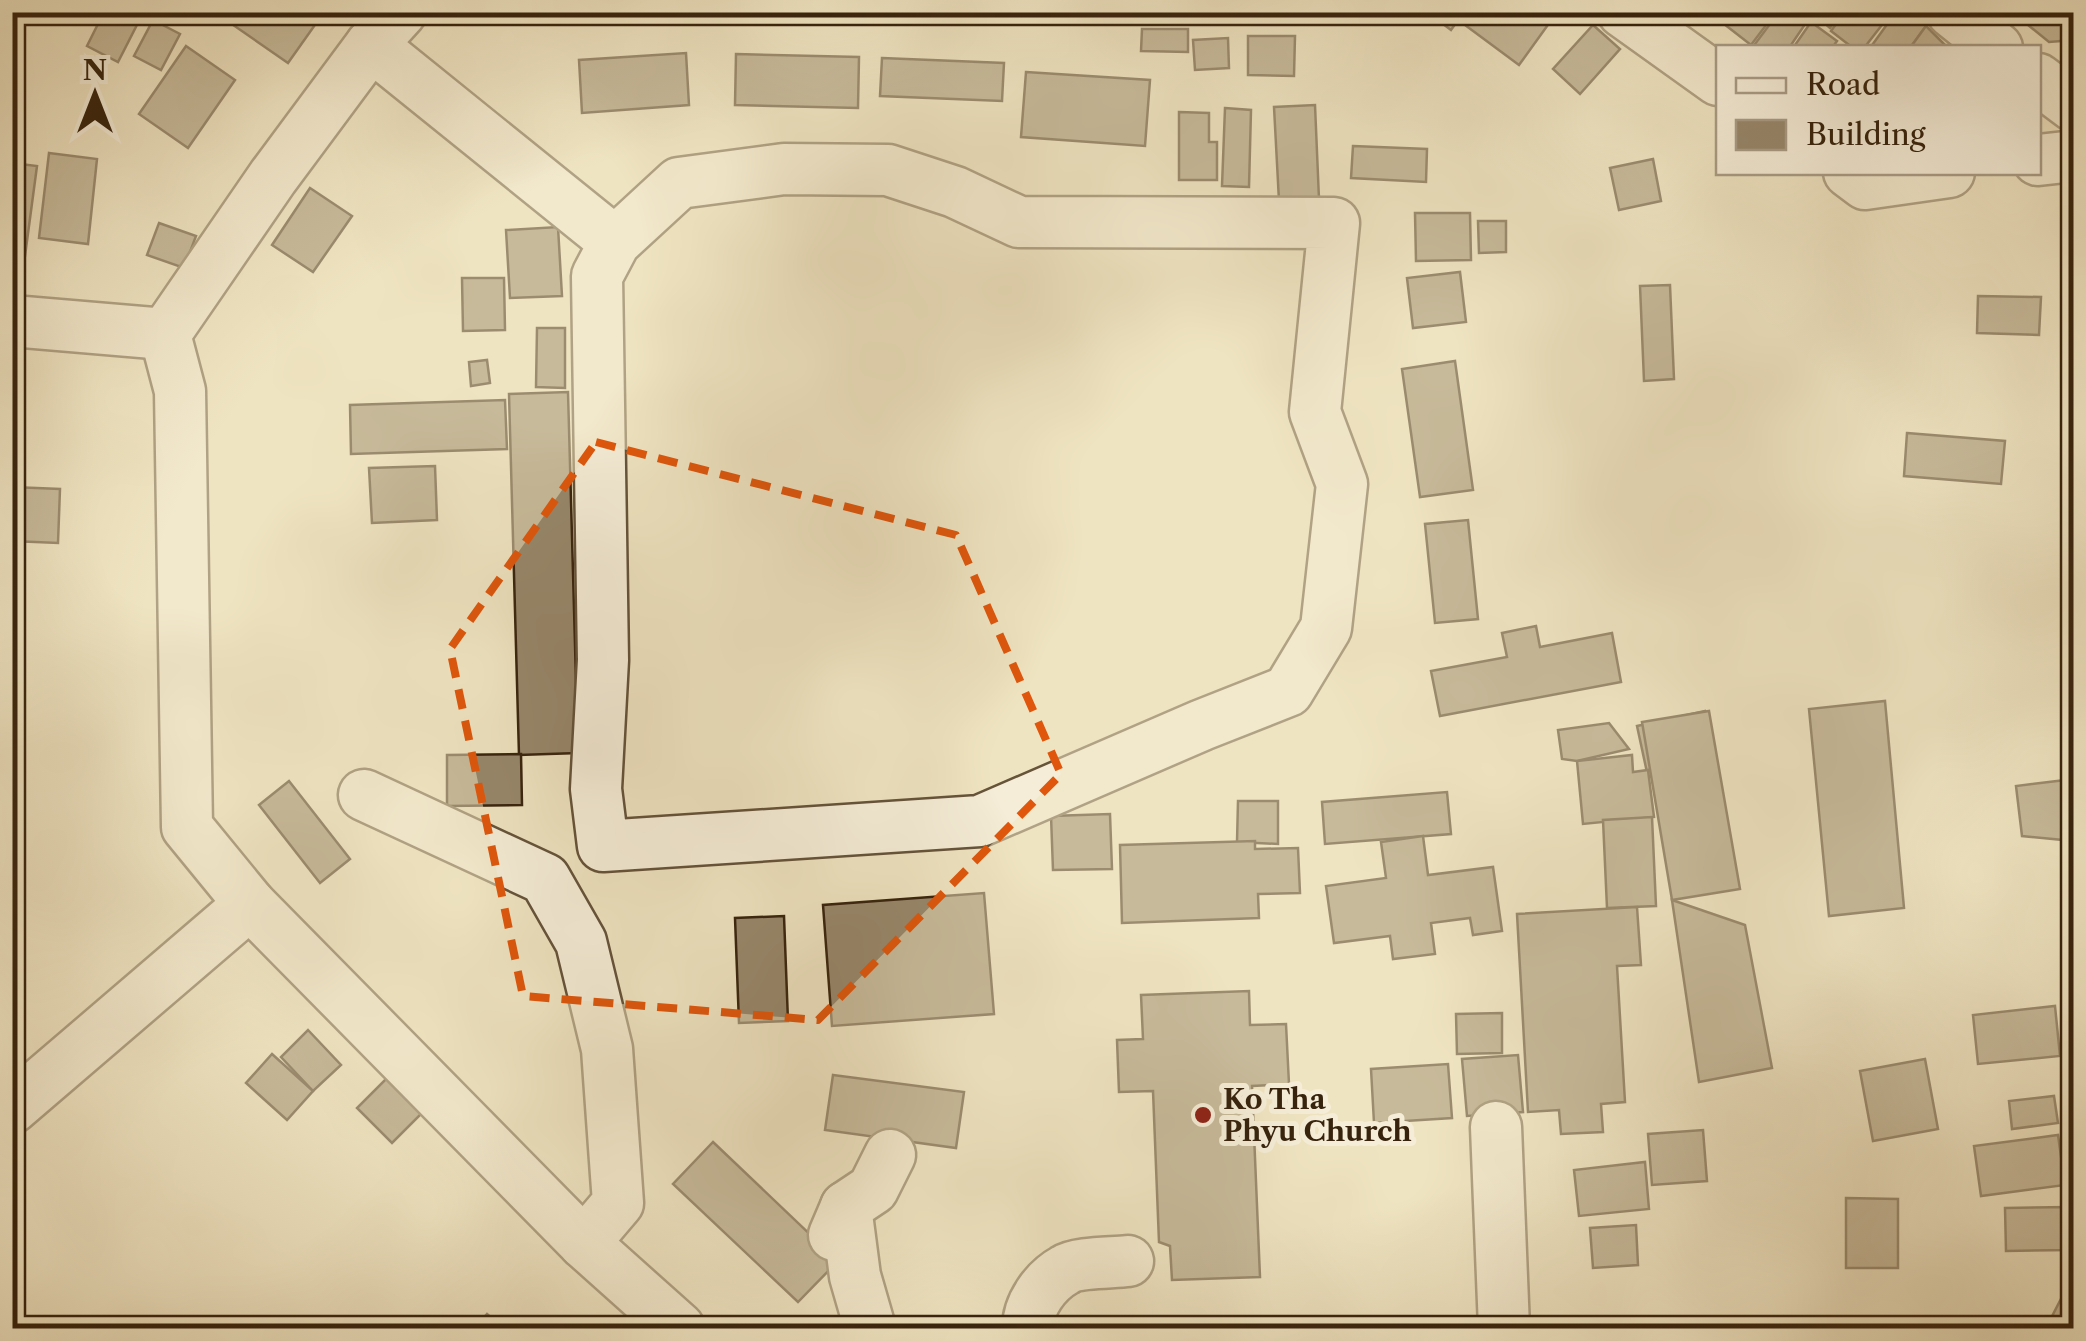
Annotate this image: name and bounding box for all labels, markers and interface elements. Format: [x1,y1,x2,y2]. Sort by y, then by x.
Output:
north arrow [45,45,145,145]
legend [1716,45,2041,175]
text: N [83,53,107,87]
text: Road [1806,66,1880,103]
text: Building [1806,116,1926,153]
place label: Ko Tha Phyu Church [1223,1082,1412,1148]
marker: Ko Tha Phyu Church [1192,1104,1214,1126]

